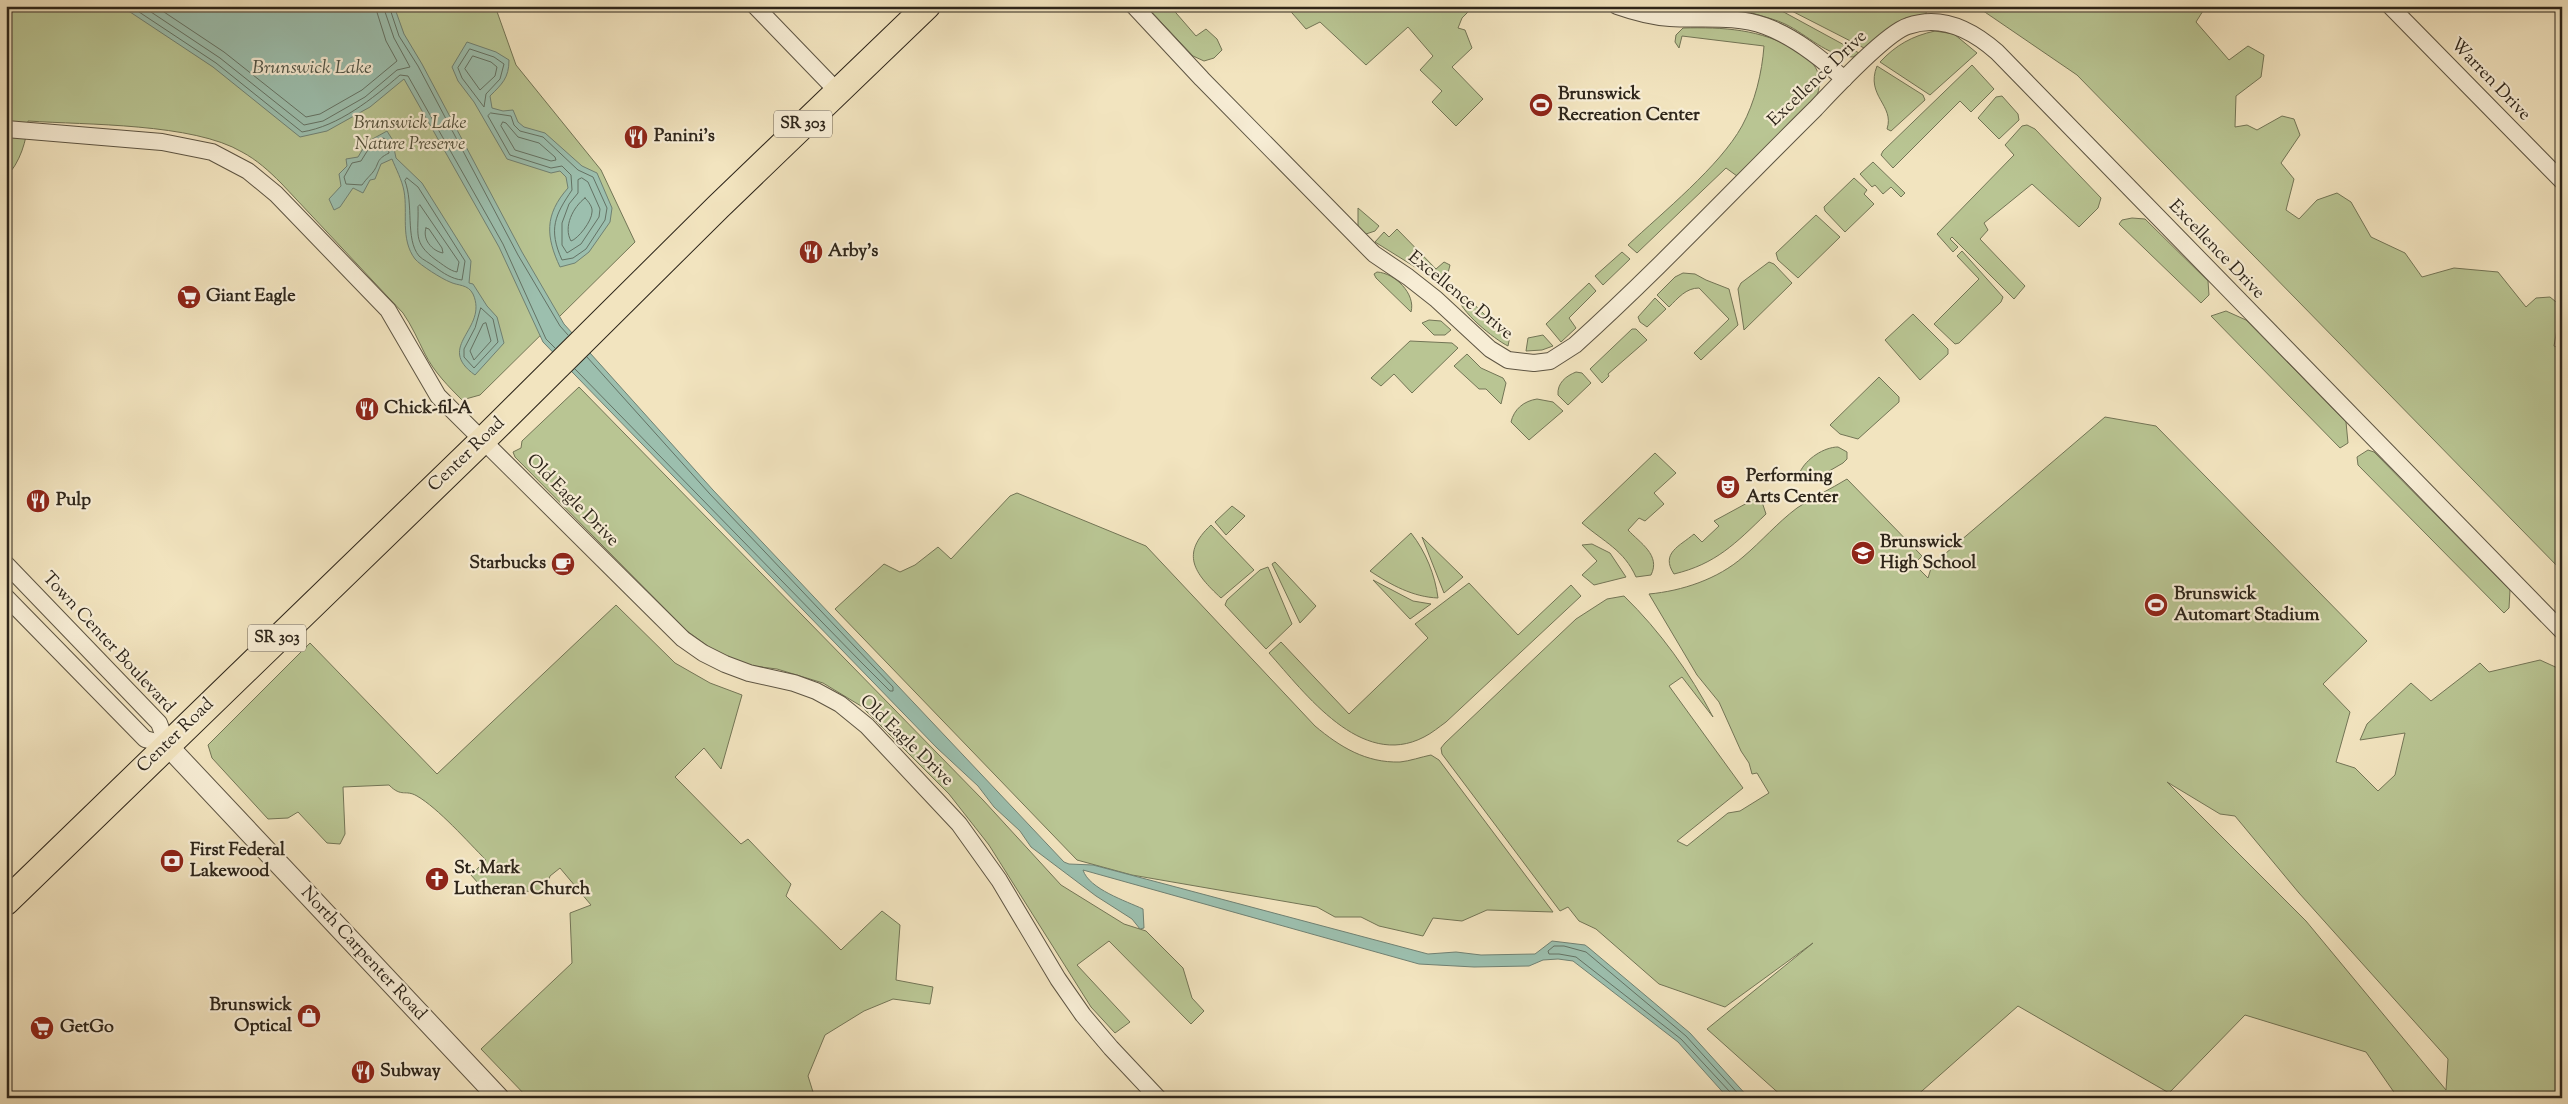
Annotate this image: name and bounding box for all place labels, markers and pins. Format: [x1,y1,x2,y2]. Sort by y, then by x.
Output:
place label: Brunswick Recreation Center [1558,82,1700,129]
sports icon: Brunswick Recreation Center [1528,92,1554,118]
restaurant icon: Panini's [623,124,649,150]
place label: Panini's [654,124,715,150]
restaurant icon: Arby's [798,239,824,265]
place label: Arby's [828,239,878,265]
supermarket icon: Giant Eagle [176,284,202,310]
place label: Giant Eagle [206,284,296,310]
restaurant icon: Chick-fil-A [354,396,380,422]
place label: Chick-fil-A [384,396,473,422]
place label: Performing Arts Center [1746,464,1838,511]
theatre icon: Performing Arts Center [1715,474,1741,500]
restaurant icon: Pulp [25,488,51,514]
place label: Pulp [56,488,91,514]
place label: Brunswick High School [1880,530,1977,577]
school or university icon: Brunswick High School [1850,540,1876,566]
place label: Starbucks [469,551,546,577]
cafe icon: Starbucks [550,551,576,577]
place label: Brunswick Automart Stadium [2174,582,2320,629]
sports icon: Brunswick Automart Stadium [2143,592,2169,618]
place label: First Federal Lakewood [190,838,286,885]
bank icon: First Federal Lakewood [159,848,185,874]
place label: St. Mark Lutheran Church [454,856,591,903]
church icon: St. Mark Lutheran Church [424,866,450,892]
place label: Brunswick Optical [209,993,293,1040]
shop icon: Brunswick Optical [296,1003,322,1029]
supermarket icon: GetGo [29,1015,55,1041]
place label: GetGo [60,1015,114,1041]
restaurant icon: Subway [350,1059,376,1085]
place label: Subway [380,1059,441,1085]

